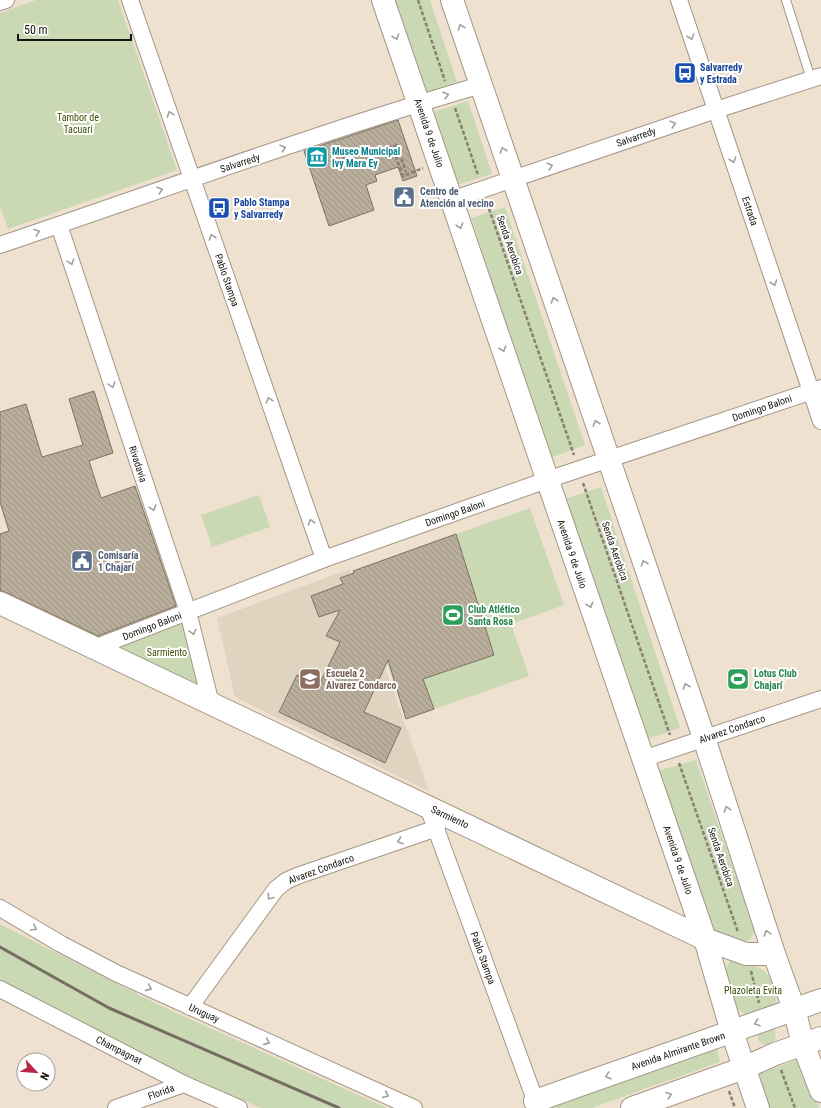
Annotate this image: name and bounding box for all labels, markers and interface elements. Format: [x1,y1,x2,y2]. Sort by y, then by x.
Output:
scale bar [18,16,131,42]
text: 50 m [24,23,48,37]
one-way arrow [457,24,466,31]
one-way arrow [391,33,399,40]
one-way arrow [686,33,695,40]
bus stop icon: Salvarredy y Estrada [672,60,698,86]
place label: Salvarredy y Estrada [700,62,743,85]
one-way arrow [443,91,450,100]
street label: Avenida 9 de Julio [412,97,446,169]
one-way arrow [166,111,174,118]
park label: Tambor de Tacuarí [57,112,99,135]
one-way arrow [669,121,676,129]
street label: Salvarredy [615,125,657,149]
museum icon: Museo Municipal Ivy Mara Ey [304,144,330,170]
one-way arrow [279,145,286,153]
place label: Museo Municipal Ivy Mara Ey [332,146,400,169]
one-way arrow [499,147,508,154]
street label: Salvarredy [219,151,261,175]
one-way arrow [728,157,736,164]
one-way arrow [546,162,553,171]
public building icon: Centro de Atención al vecino [391,184,417,210]
one-way arrow [156,186,163,195]
place label: Centro de Atención al vecino [420,186,494,209]
bus stop icon: Pablo Stampa y Salvarredy [206,195,232,221]
street label: Estrada [740,195,760,227]
place label: Pablo Stampa y Salvarredy [234,197,290,220]
street label: Senda Aerobica [495,214,525,276]
one-way arrow [456,223,464,230]
one-way arrow [33,229,40,237]
one-way arrow [208,234,217,241]
street label: Pablo Stampa [213,252,241,308]
one-way arrow [66,258,75,265]
one-way arrow [769,280,778,287]
one-way arrow [550,296,559,303]
one-way arrow [498,346,506,353]
one-way arrow [107,381,116,388]
street label: Domingo Baloni [731,393,793,423]
one-way arrow [265,396,273,403]
one-way arrow [593,419,601,426]
street label: Rivadavia [127,444,149,484]
street label: Domingo Baloni [424,498,486,528]
one-way arrow [149,505,157,512]
street label: Avenida 9 de Julio [555,518,589,590]
one-way arrow [307,519,316,526]
street label: Senda Aerobica [600,520,630,582]
public building icon: Comisaría 1 Chajarí [69,548,95,574]
place label: Comisaría 1 Chajarí [98,550,139,573]
one-way arrow [640,559,649,566]
one-way arrow [585,601,594,608]
sports icon: Club Atlético Santa Rosa [440,602,466,628]
place label: Club Atlético Santa Rosa [468,604,520,627]
street label: Domingo Baloni [121,610,183,642]
one-way arrow [188,628,197,635]
park label: Sarmiento [147,647,187,658]
school or university icon: Escuela 2 Alvarez Condarco [297,666,323,692]
sports icon: Lotus Club Chajarí [725,666,751,692]
place label: Escuela 2 Alvarez Condarco [326,668,397,691]
place label: Lotus Club Chajarí [754,668,797,691]
one-way arrow [682,682,691,689]
street label: Alvarez Condarco [697,713,767,745]
street label: Sarmiento [429,804,471,830]
one-way arrow [723,806,732,813]
street label: Avenida 9 de Julio [661,824,695,896]
street label: Senda Aerobica [706,826,736,888]
one-way arrow [397,836,404,845]
street label: Alvarez Condarco [287,852,355,886]
one-way arrow [268,893,275,900]
one-way arrow [30,923,37,930]
one-way arrow [764,929,772,936]
street label: Pablo Stampa [468,930,498,986]
one-way arrow [144,983,152,991]
park label: Plazoleta Evita [724,985,782,996]
street label: Uruguay [187,1001,221,1025]
one-way arrow [754,1018,761,1027]
street label: Avenida Almirante Brown [630,1030,727,1072]
street label: Champagnat [94,1034,144,1066]
one-way arrow [263,1037,271,1045]
north arrow [16,1052,56,1092]
text: N [37,1070,52,1082]
one-way arrow [605,1071,612,1079]
street label: Florida [146,1082,176,1102]
one-way arrow [381,1090,389,1098]
one-way arrow [665,1091,672,1100]

